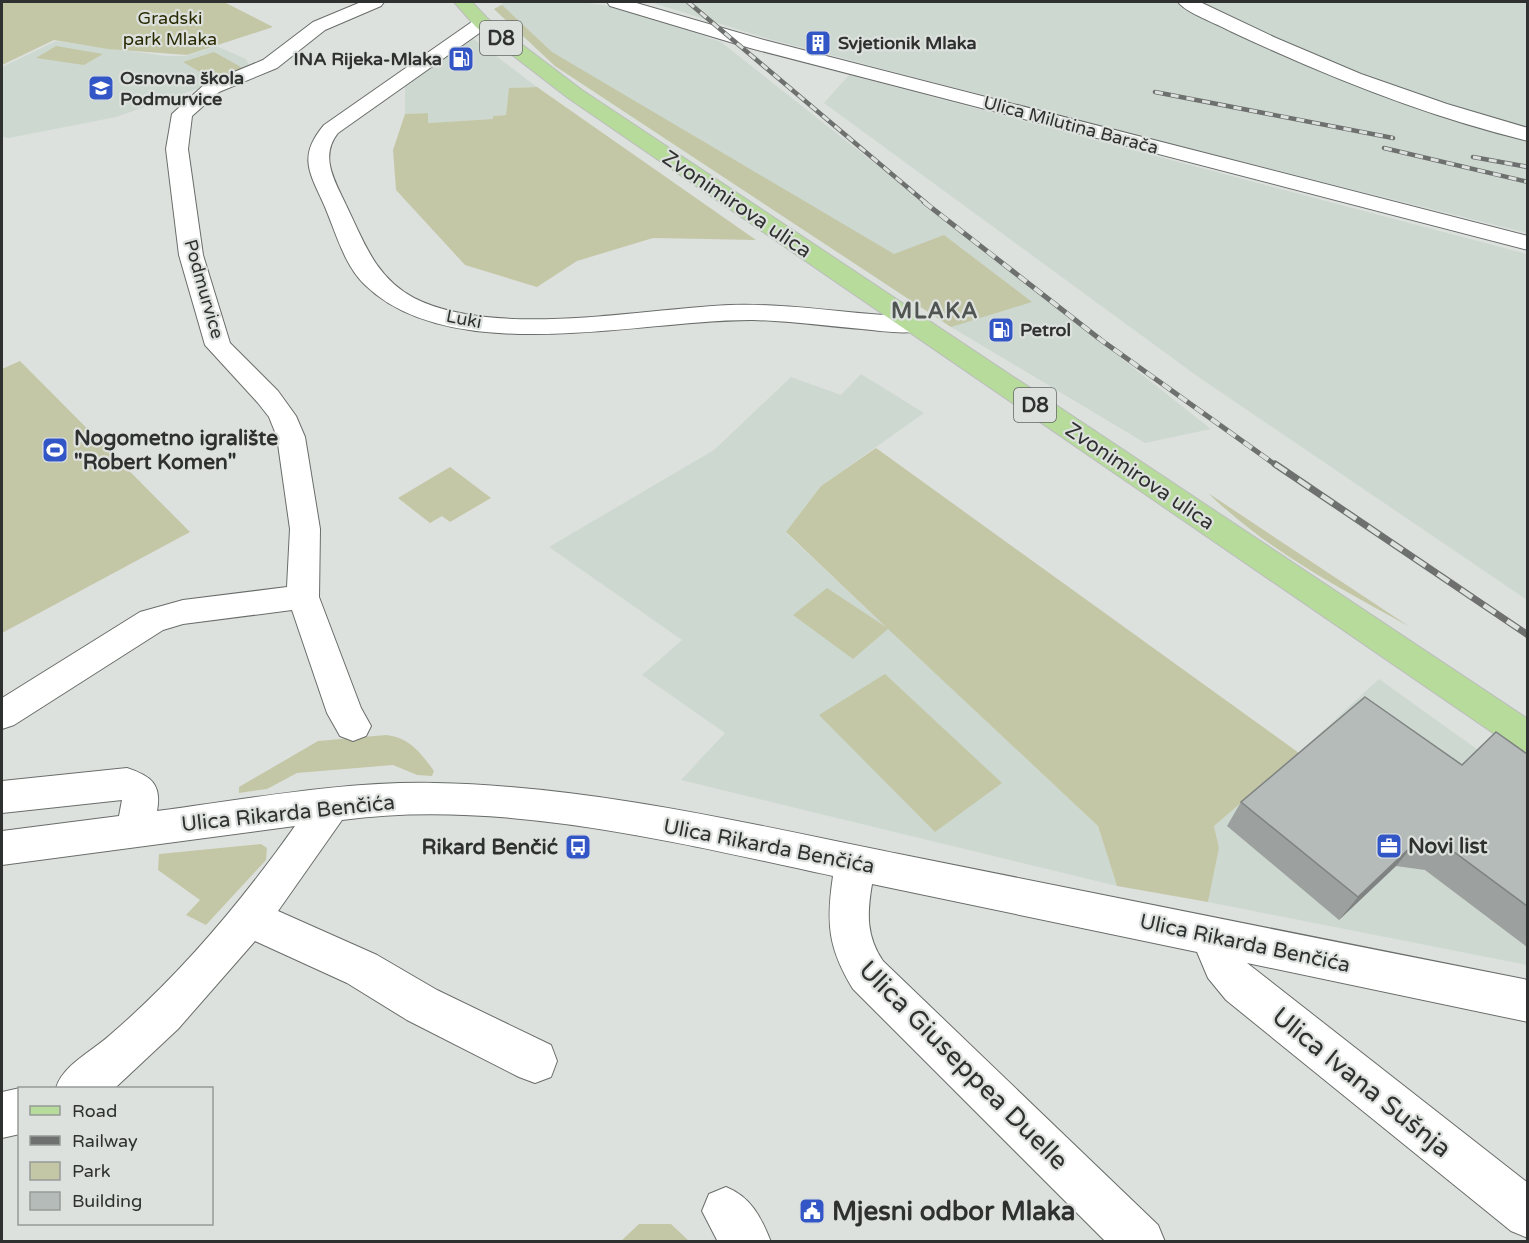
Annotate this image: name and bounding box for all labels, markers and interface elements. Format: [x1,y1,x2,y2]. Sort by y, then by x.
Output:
park label: Gradski park Mlaka [123,7,217,50]
road number: D8 [480,21,522,55]
building icon: Svjetionik Mlaka [803,28,833,58]
place label: Svjetionik Mlaka [838,32,977,54]
fuel station icon: INA Rijeka-Mlaka [446,44,476,74]
place label: INA Rijeka-Mlaka [294,48,442,70]
place label: Osnovna škola Podmurvice [120,67,244,110]
school or university icon: Osnovna škola Podmurvice [86,73,116,103]
street label: Ulica Milutina Barača [981,91,1161,159]
street label: Zvonimirova ulica [657,145,816,264]
street label: Podmurvice [179,237,229,341]
district label: MLAKA [891,298,979,324]
street label: Luki [444,305,484,333]
fuel station icon: Petrol [986,315,1016,345]
place label: Petrol [1020,319,1071,341]
road number: D8 [1014,388,1056,422]
street label: Zvonimirova ulica [1060,417,1219,536]
place label: Nogometno igralište "Robert Komen" [74,426,278,475]
sports icon: Nogometno igralište "Robert Komen" [40,435,70,465]
street label: Ulica Rikarda Benčića [180,790,396,837]
street label: Ulica Rikarda Benčića [661,814,877,879]
office icon: Novi list [1374,831,1404,861]
bus stop icon: Rikard Benčić [563,832,593,862]
place label: Novi list [1408,834,1488,859]
place label: Rikard Benčić [422,835,558,860]
street label: Ulica Rikarda Benčića [1137,909,1352,978]
street label: Ulica Giuseppea Duelle [853,954,1075,1176]
street label: Ulica Ivana Sušnja [1266,1001,1457,1164]
legend [18,1087,213,1225]
text: Road [72,1100,117,1122]
text: Railway [72,1130,138,1152]
text: Park [72,1160,111,1182]
text: Building [72,1190,142,1212]
public building icon: Mjesni odbor Mlaka [797,1196,827,1226]
place label: Mjesni odbor Mlaka [832,1196,1075,1227]

